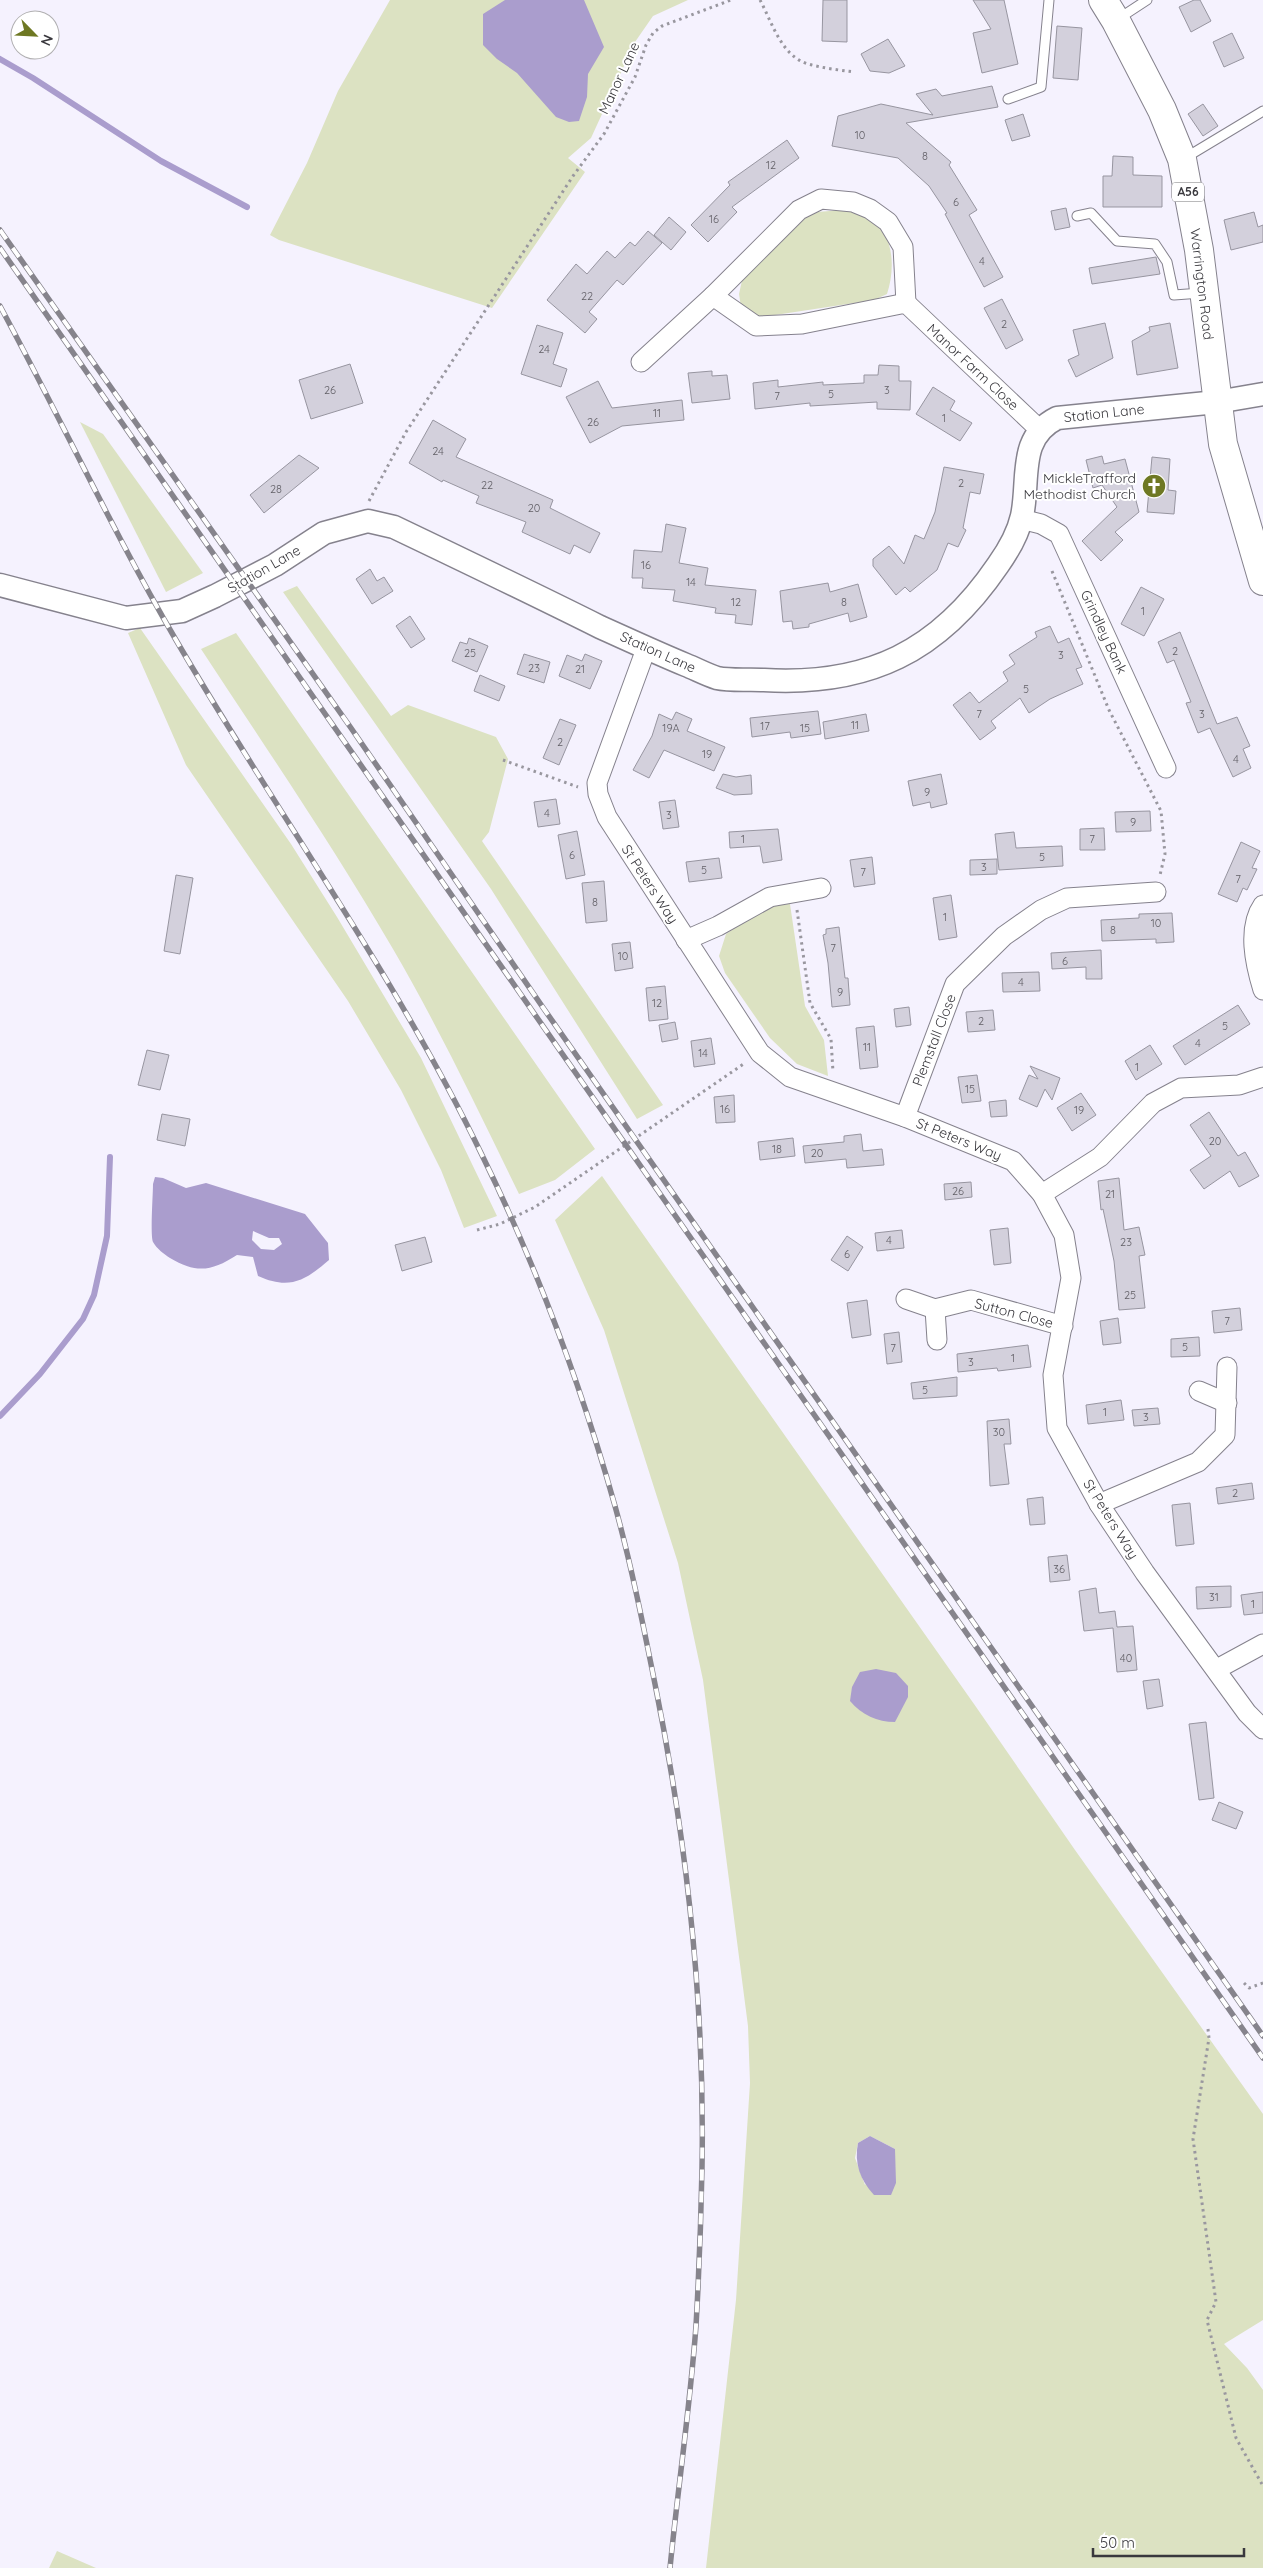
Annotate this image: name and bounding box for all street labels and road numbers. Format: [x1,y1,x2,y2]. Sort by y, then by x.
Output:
street label: Manor Lane [594,39,644,117]
road number: A56 [1172,182,1204,202]
street label: Warrington Road [1186,227,1218,341]
street label: Manor Farm Close [923,320,1023,414]
street label: Station Lane [1063,400,1145,426]
street label: Station Lane [224,541,304,597]
street label: Grindley Bank [1077,587,1131,677]
street label: Station Lane [617,627,699,677]
street label: St Peters Way [618,841,682,927]
street label: Plemstall Close [908,991,960,1089]
street label: St Peters Way [914,1114,1004,1164]
street label: Sutton Close [973,1294,1055,1332]
street label: St Peters Way [1079,1476,1143,1562]

